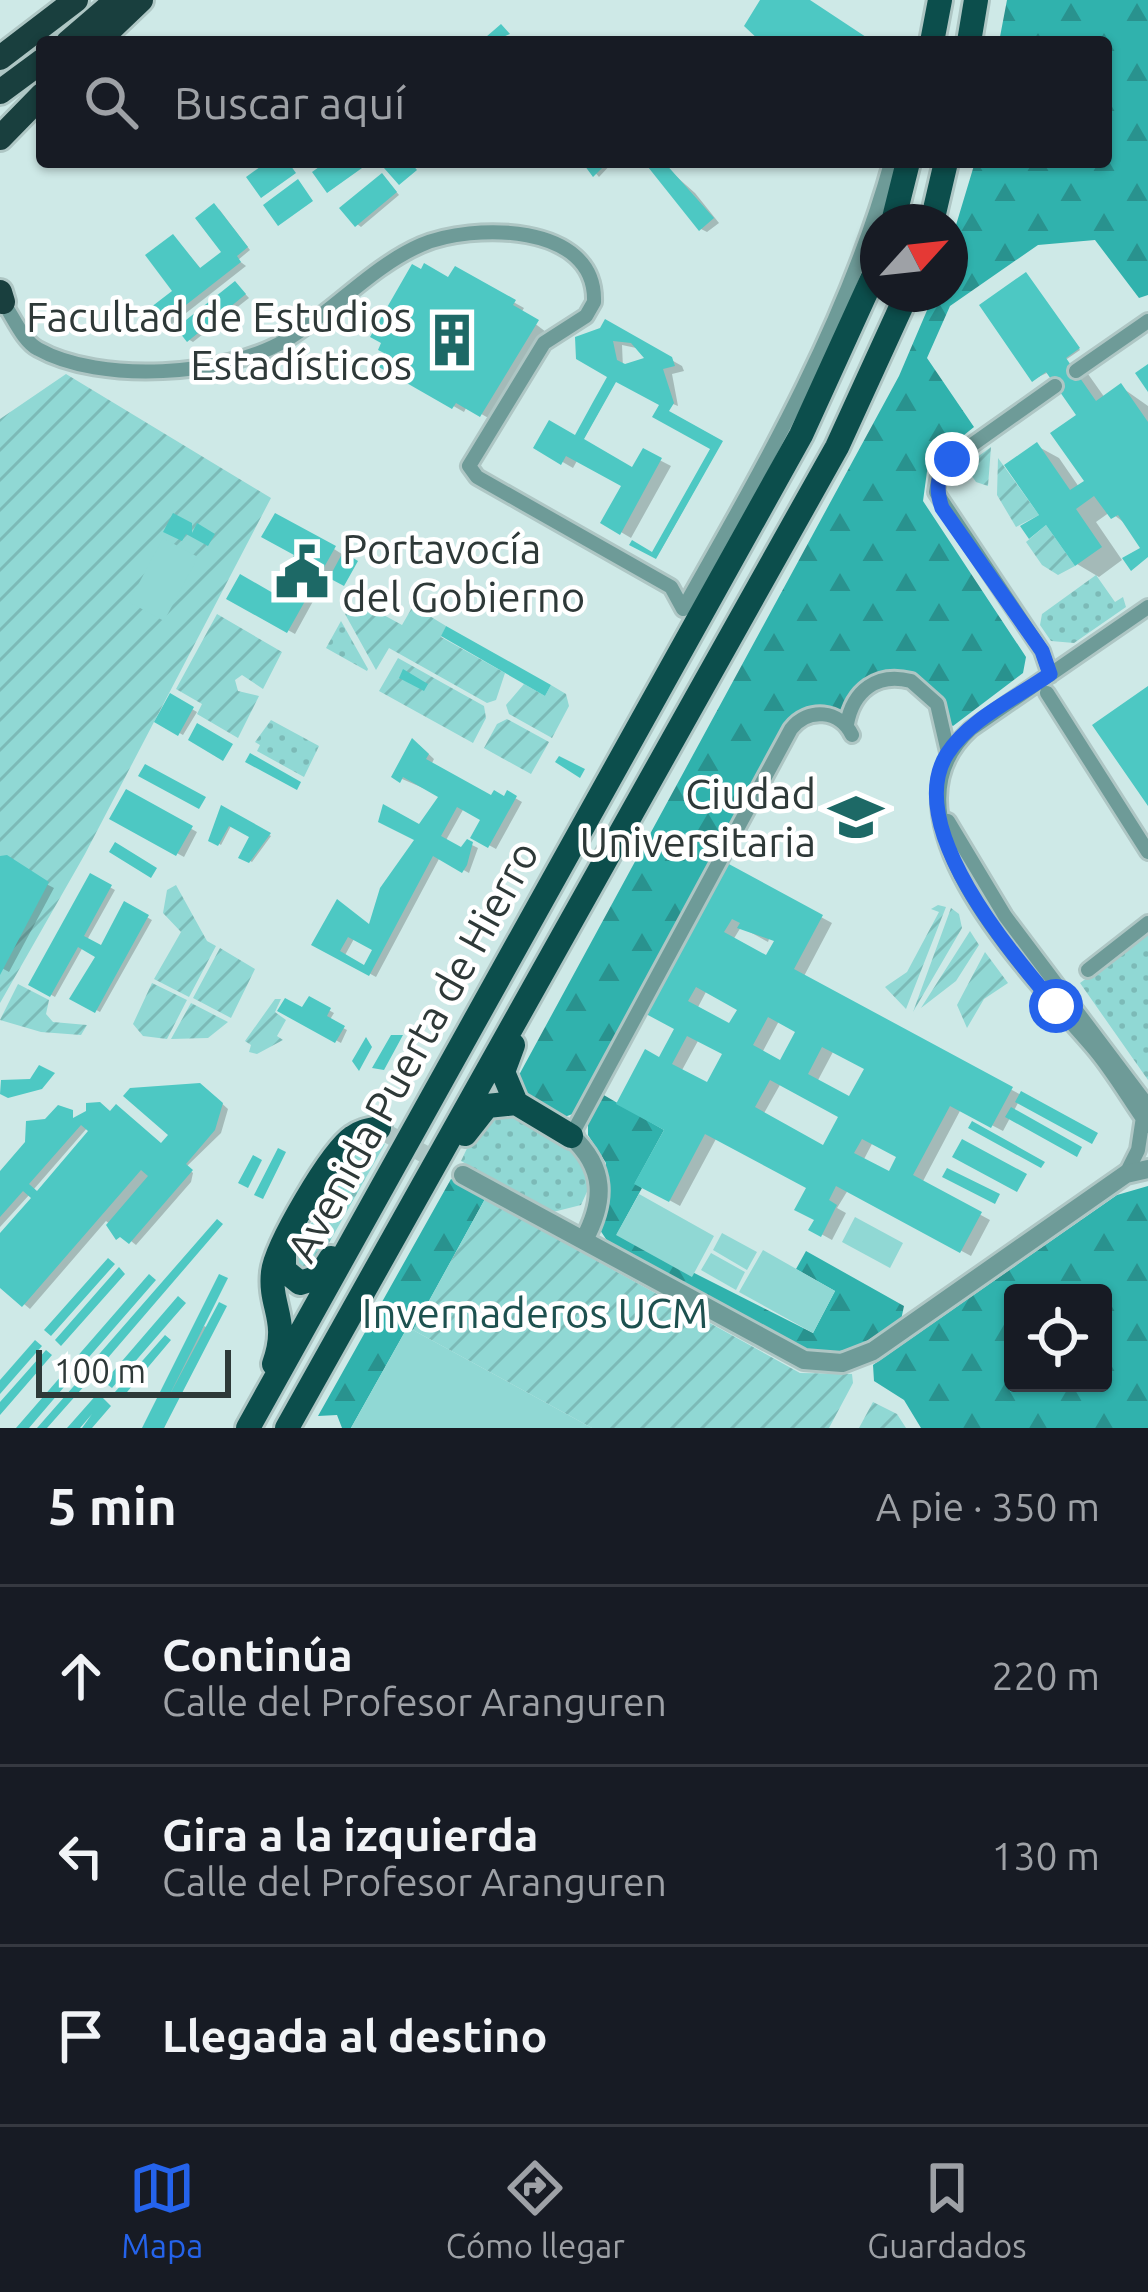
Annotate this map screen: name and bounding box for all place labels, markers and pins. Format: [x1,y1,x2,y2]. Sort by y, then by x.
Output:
place label: Facultad de Estudios Estadísticos [26,293,412,388]
building icon: Facultad de Estudios Estadísticos [423,311,481,369]
place label: Portavocía del Gobierno [342,525,585,620]
public building icon: Portavocía del Gobierno [273,543,331,601]
place label: Ciudad Universitaria [580,770,816,865]
school or university icon: Ciudad Universitaria [827,788,885,846]

